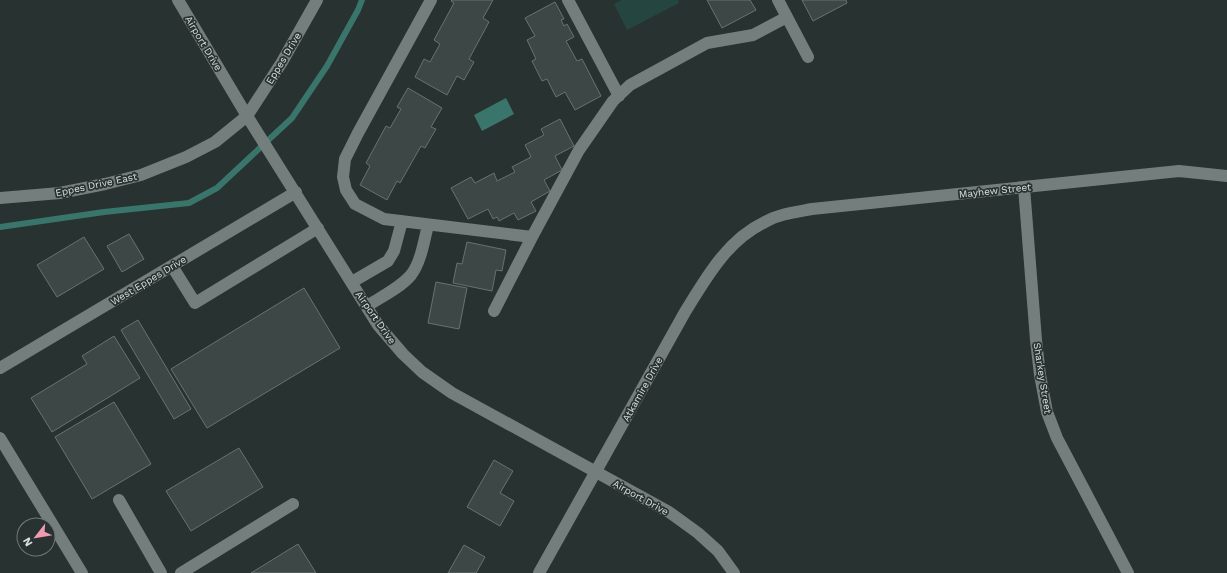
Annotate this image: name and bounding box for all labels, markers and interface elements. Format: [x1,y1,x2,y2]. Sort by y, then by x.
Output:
street label: Airport Drive [183,14,224,73]
street label: Eppes Drive [264,30,303,86]
street label: Eppes Drive East [54,170,139,199]
street label: Mayhew Street [958,181,1032,200]
street label: West Eppes Drive [108,253,188,307]
street label: Airport Drive [353,289,398,346]
street label: Sharkey Street [1031,342,1054,415]
street label: Atkamire Drive [620,355,665,423]
street label: Airport Drive [611,478,671,517]
north arrow [16,517,56,557]
text: N [20,535,36,549]

